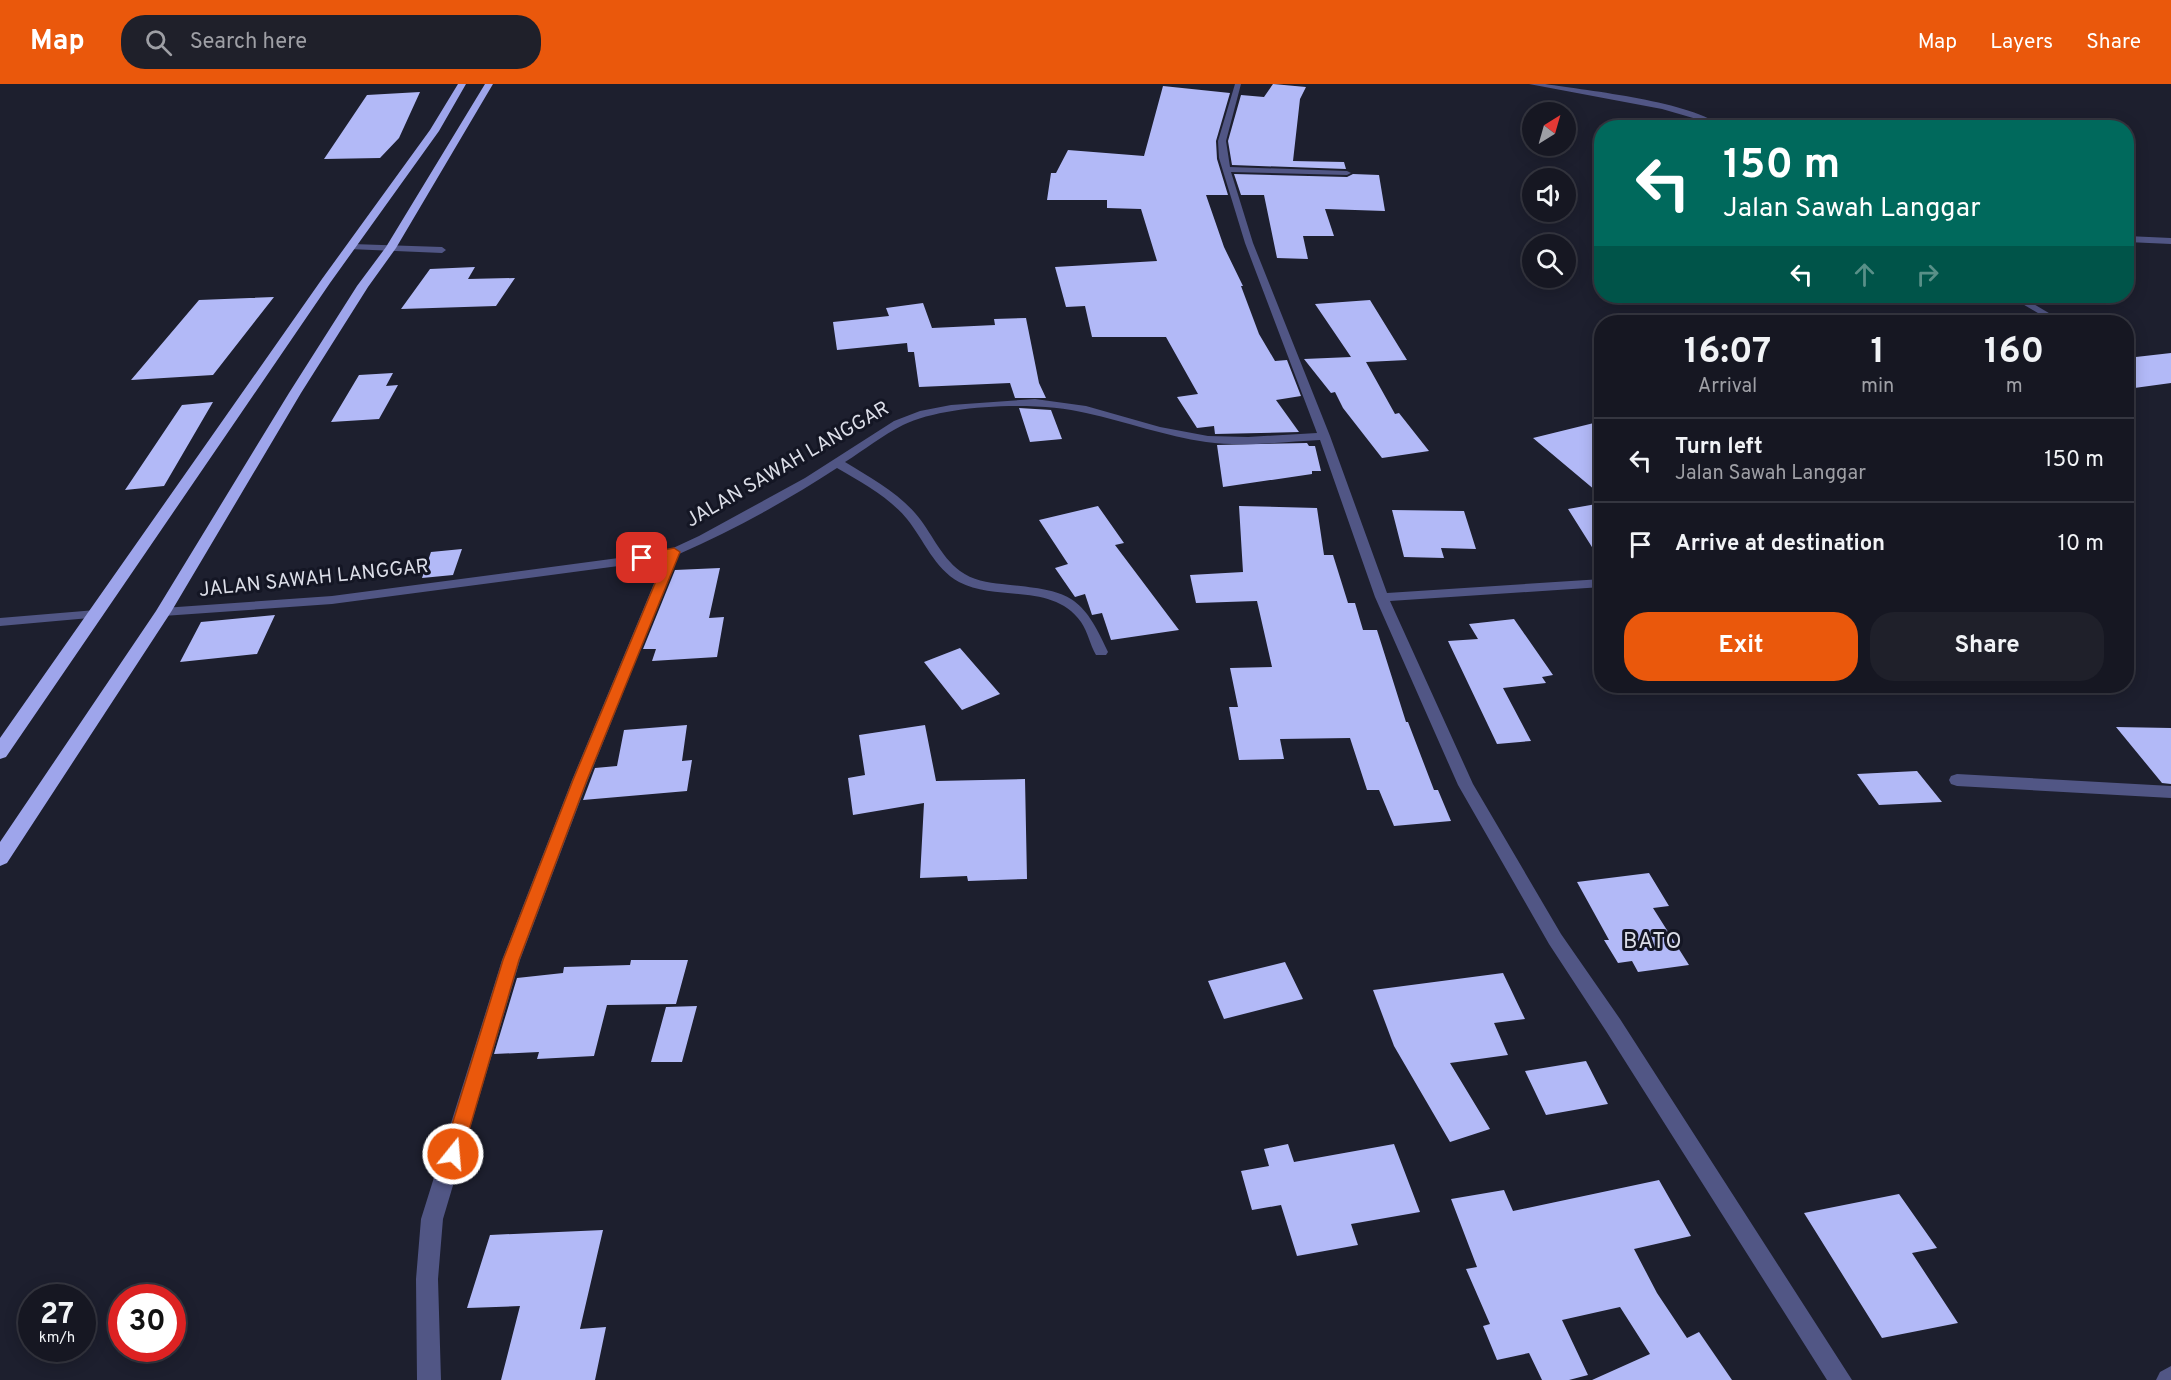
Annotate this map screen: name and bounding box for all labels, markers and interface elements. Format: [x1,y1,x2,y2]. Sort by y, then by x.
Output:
search box [121,15,541,69]
text: Map [30,24,85,60]
icon: search [142,26,175,59]
text: Search here [190,29,307,56]
text: Map [1918,29,1957,56]
text: Layers [1990,29,2053,56]
text: Share [2086,29,2141,56]
north arrow [1522,102,1576,156]
map controls [1522,102,1576,288]
text: 150 m [1723,140,1840,193]
icon: left [1624,144,1702,222]
button: sound [1522,168,1576,222]
text: Jalan Sawah Langgar [1723,192,1981,226]
button: search [1522,234,1576,288]
icon: left [1785,258,1818,291]
icon: ahead [1848,258,1881,291]
icon: right [1911,258,1944,291]
text: 16:07 [1684,330,1771,376]
text: 1 [1870,330,1885,376]
text: 160 [1984,330,2044,376]
text: Arrival [1698,374,1757,400]
text: min [1861,374,1894,400]
text: m [2006,374,2023,400]
street label: JALAN SAWAH LANGGAR [681,396,895,534]
text: Turn left [1675,434,1763,461]
icon: left [1624,444,1657,477]
text: 150 m [2044,447,2104,474]
text: Jalan Sawah Langgar [1675,461,1866,487]
icon: arrive [1624,528,1657,561]
text: Arrive at destination [1675,531,1885,558]
text: 10 m [2058,531,2104,558]
pin [616,532,667,583]
icon: arrive [625,541,658,574]
street label: JALAN SAWAH LANGGAR [198,554,430,604]
button: Exit [1624,612,1858,681]
button: Share [1870,612,2104,681]
district label: BATO [1623,929,1683,956]
position arrow [421,1122,485,1186]
speed limit sign: 30 [108,1284,186,1362]
text: 27 [40,1297,74,1334]
text: km/h [39,1329,75,1348]

